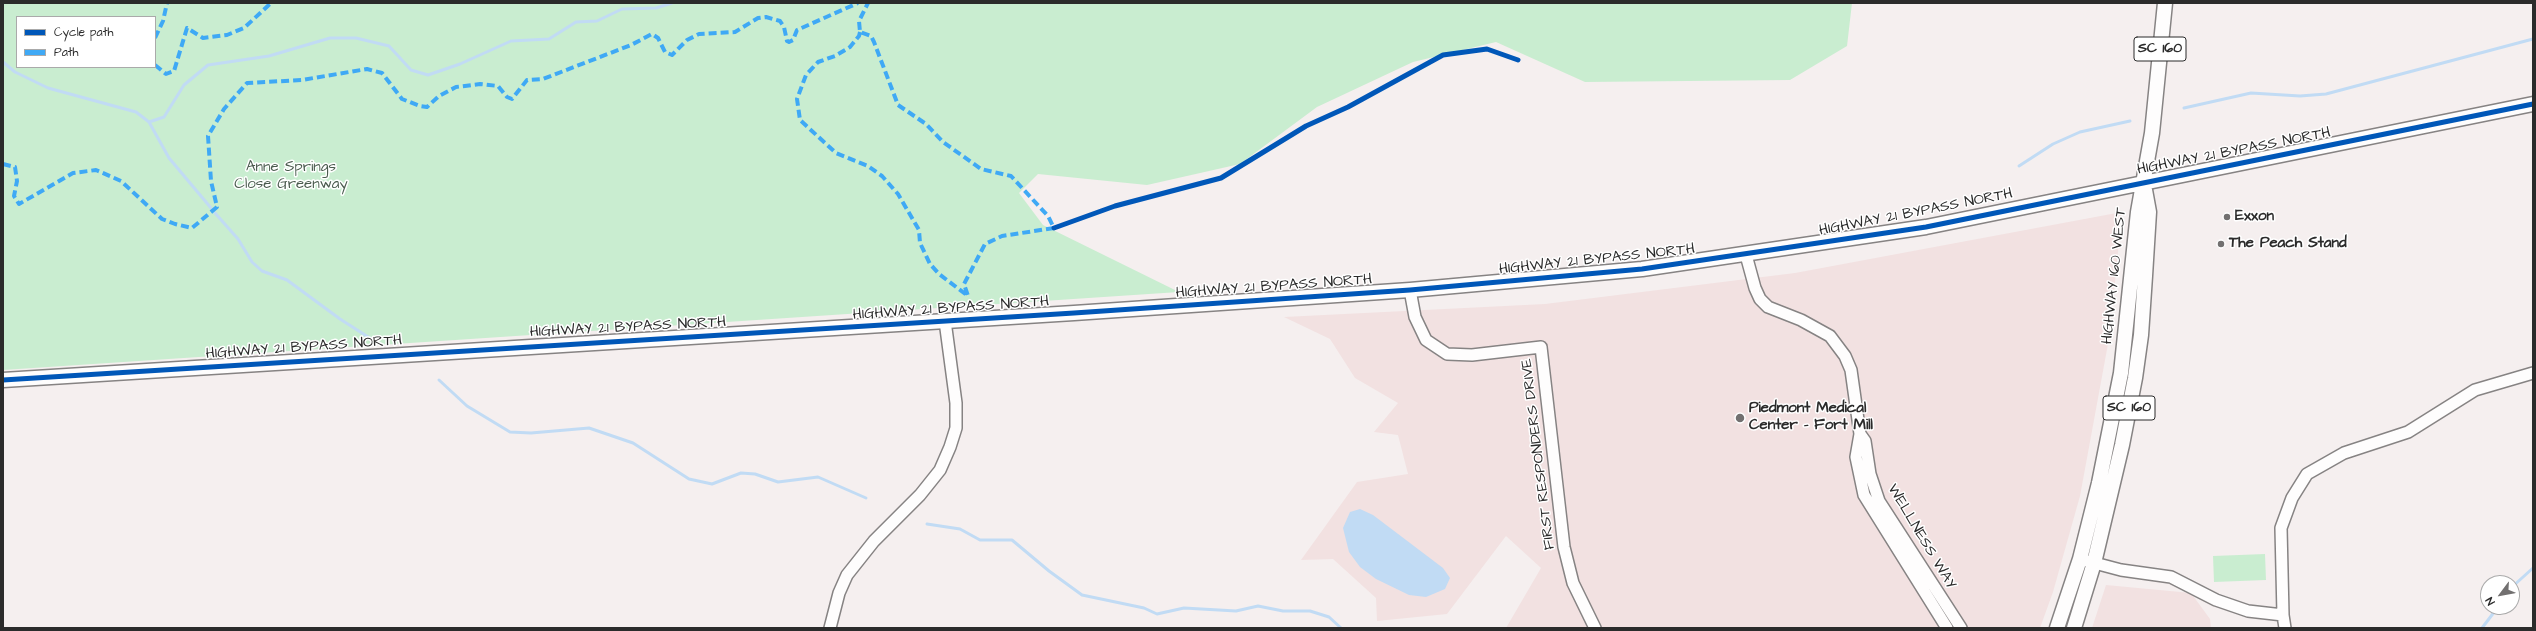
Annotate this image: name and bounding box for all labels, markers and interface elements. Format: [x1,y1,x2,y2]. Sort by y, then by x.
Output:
legend [16,16,156,68]
text: Cycle path [54,24,113,41]
road number: SC 160 [2134,37,2186,61]
text: Path [54,44,79,61]
street label: HIGHWAY 21 BYPASS NORTH [2136,124,2332,180]
park label: Anne Springs Close Greenway [234,159,348,194]
street label: HIGHWAY 21 BYPASS NORTH [1818,185,2014,241]
street label: HIGHWAY 160 WEST [2099,207,2131,345]
place label: Exxon [2235,208,2274,226]
marker: Exxon [2222,212,2232,222]
place label: The Peach Stand [2229,235,2347,253]
marker: The Peach Stand [2216,239,2226,249]
street label: HIGHWAY 21 BYPASS NORTH [1498,241,1696,279]
street label: HIGHWAY 21 BYPASS NORTH [1175,271,1373,303]
street label: HIGHWAY 21 BYPASS NORTH [852,293,1050,325]
street label: HIGHWAY 21 BYPASS NORTH [529,314,727,342]
street label: HIGHWAY 21 BYPASS NORTH [205,332,403,364]
street label: FIRST RESPONDERS DRIVE [1518,357,1560,551]
road number: SC 160 [2103,396,2155,420]
place label: Piedmont Medical Center – Fort Mill [1749,400,1873,435]
marker: Piedmont Medical Center – Fort Mill [1734,412,1746,424]
street label: WELLNESS WAY [1883,481,1959,593]
north arrow [2480,575,2520,615]
text: N [2482,594,2498,608]

